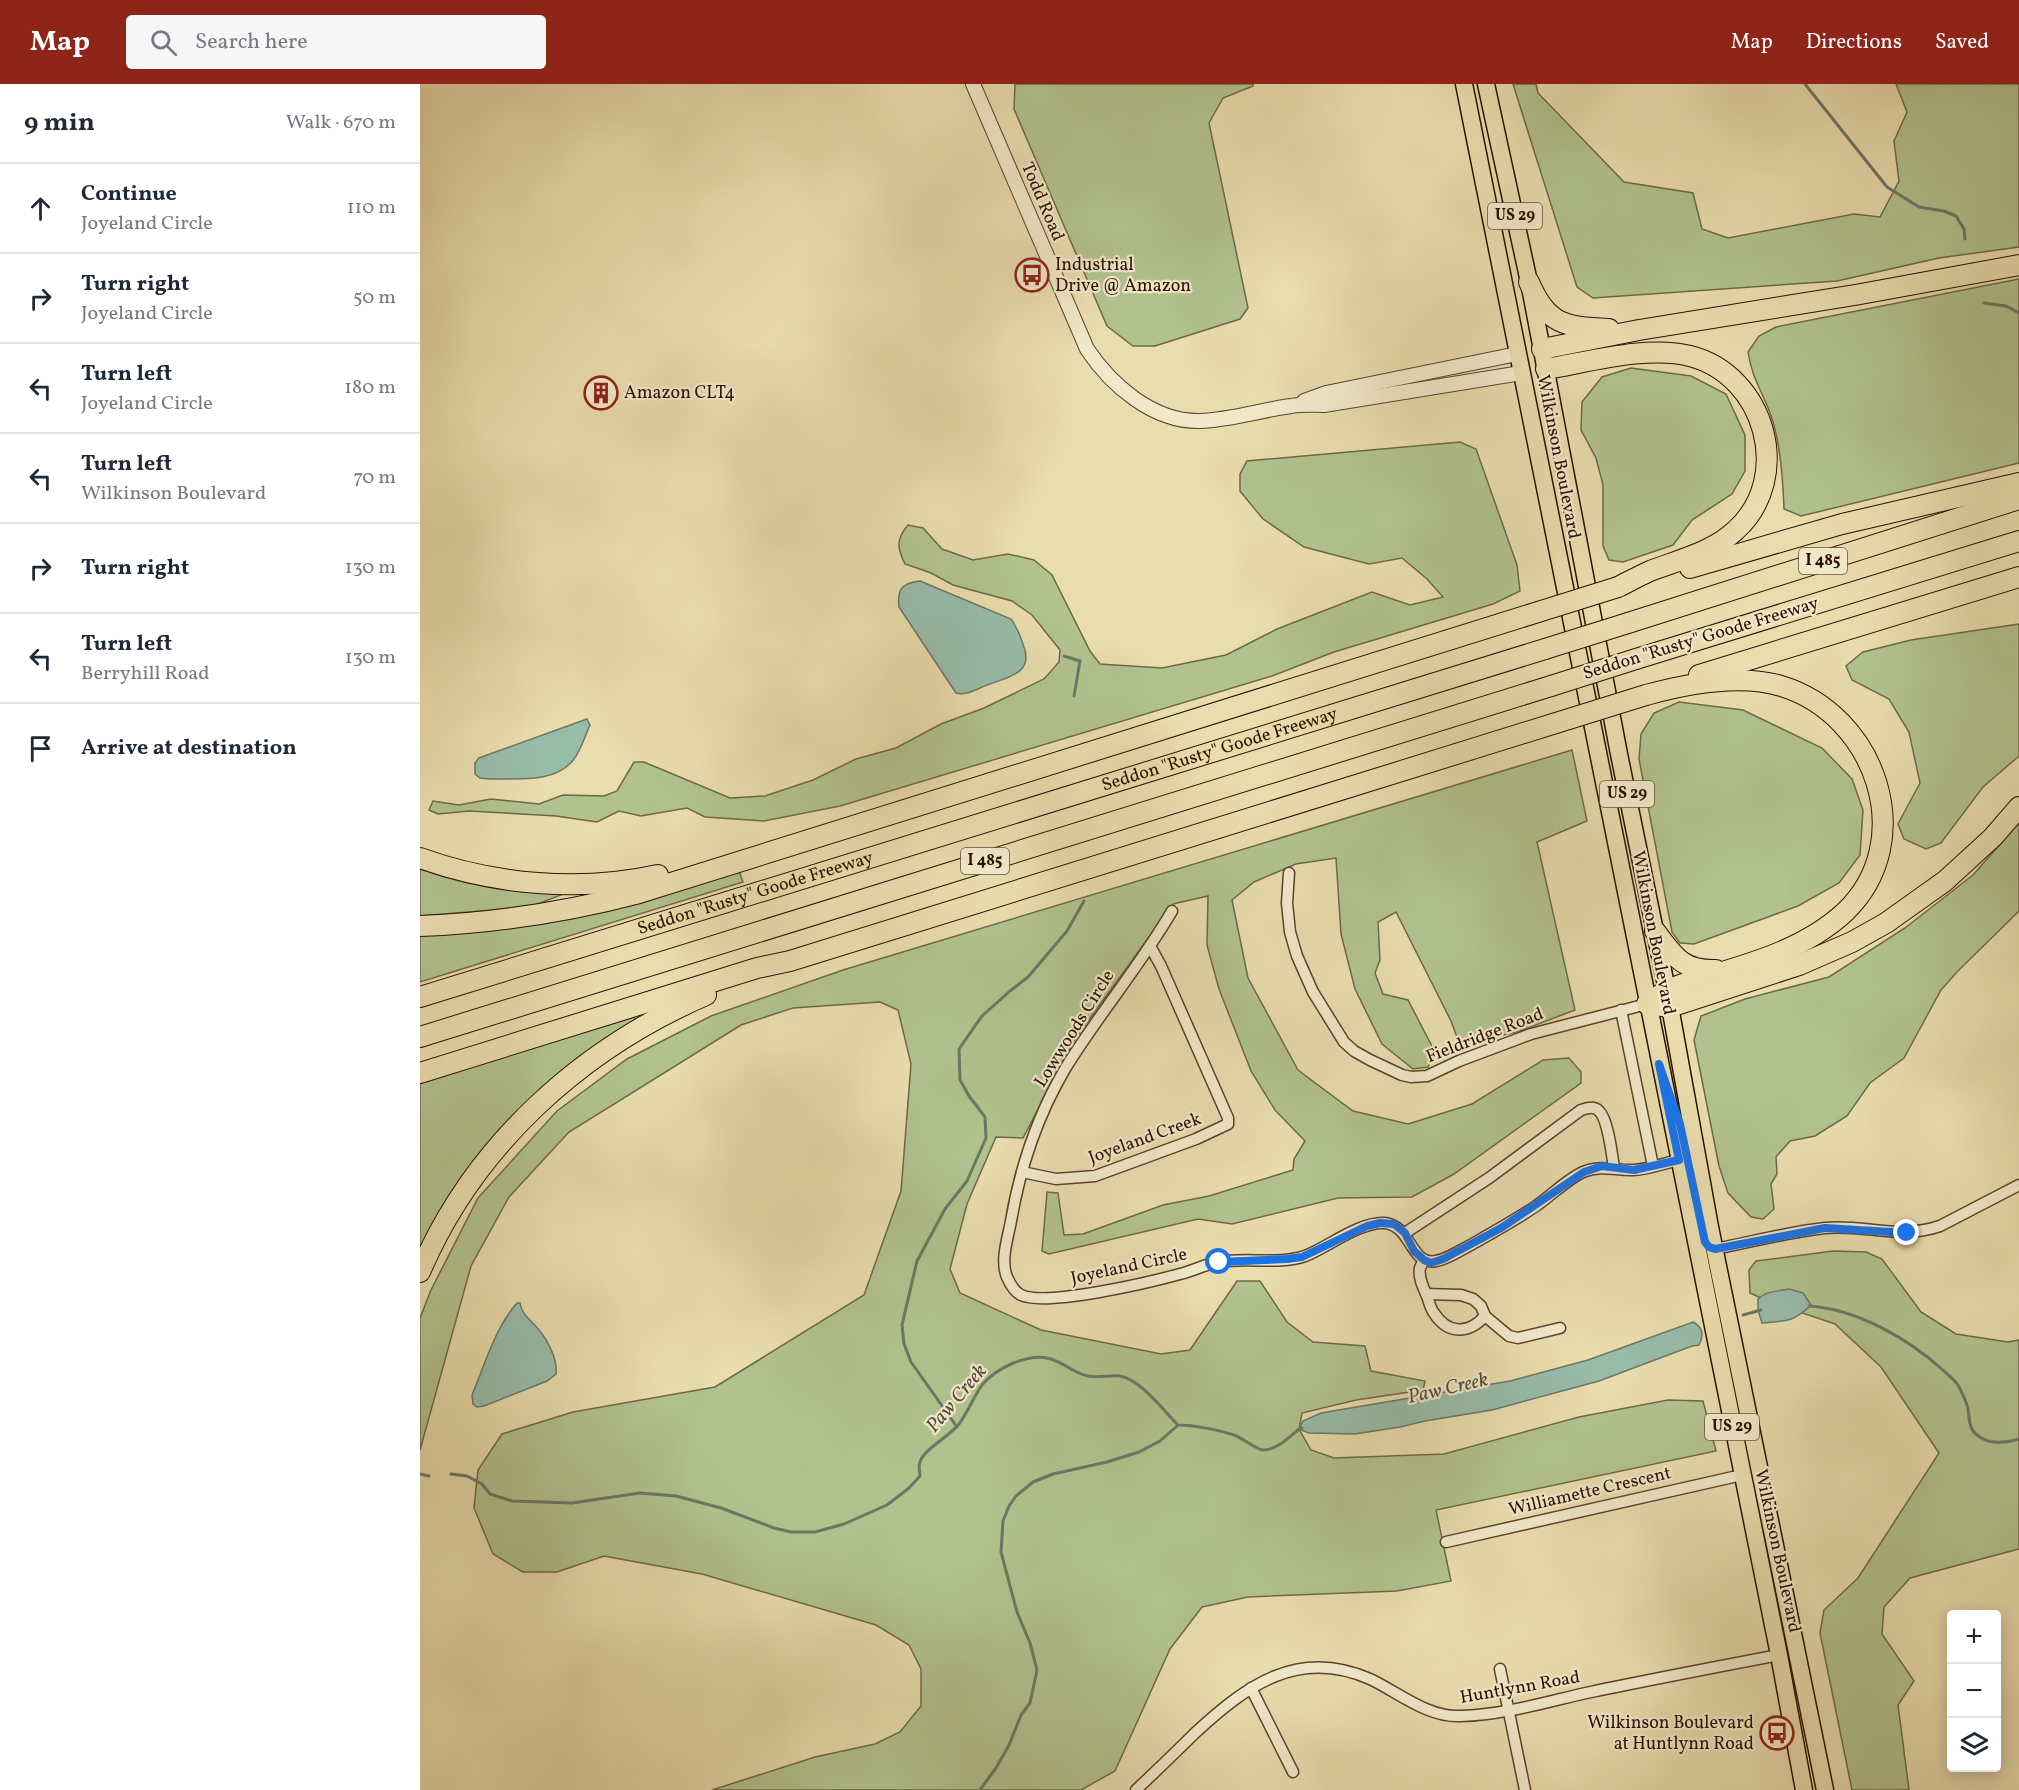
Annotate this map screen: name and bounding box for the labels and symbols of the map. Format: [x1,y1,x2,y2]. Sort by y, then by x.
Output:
street label: Todd Road [1014,159,1070,245]
road number: US 29 [1488,203,1542,229]
place label: Industrial Drive @ Amazon [1055,253,1191,299]
bus stop icon: Industrial Drive @ Amazon [1014,257,1050,293]
street label: Wilkinson Boulevard [1530,373,1586,541]
building icon: Amazon CLT4 [583,375,619,411]
place label: Amazon CLT4 [624,381,735,406]
road number: I 485 [1799,548,1847,574]
street label: Seddon "Rusty" Goode Freeway [1580,591,1822,687]
street label: Seddon "Rusty" Goode Freeway [1099,701,1341,798]
road number: US 29 [1600,781,1654,807]
street label: Seddon "Rusty" Goode Freeway [634,845,877,942]
road number: I 485 [961,848,1009,874]
street label: Wilkinson Boulevard [1625,849,1681,1017]
street label: Lowwoods Circle [1029,966,1121,1092]
street label: Fieldridge Road [1423,1002,1547,1070]
street label: Joyeland Creek [1085,1107,1205,1171]
route end [1893,1219,1919,1245]
street label: Joyeland Circle [1068,1242,1190,1292]
route start [1205,1248,1231,1274]
water label: Paw Creek [920,1359,994,1439]
water label: Paw Creek [1405,1366,1491,1412]
road number: US 29 [1705,1414,1759,1440]
street label: Williamette Crescent [1506,1461,1674,1523]
street label: Wilkinson Boulevard [1747,1467,1807,1635]
street label: Huntlynn Road [1458,1665,1582,1711]
place label: Wilkinson Boulevard at Huntlynn Road [1587,1711,1754,1757]
bus stop icon: Wilkinson Boulevard at Huntlynn Road [1759,1715,1795,1751]

